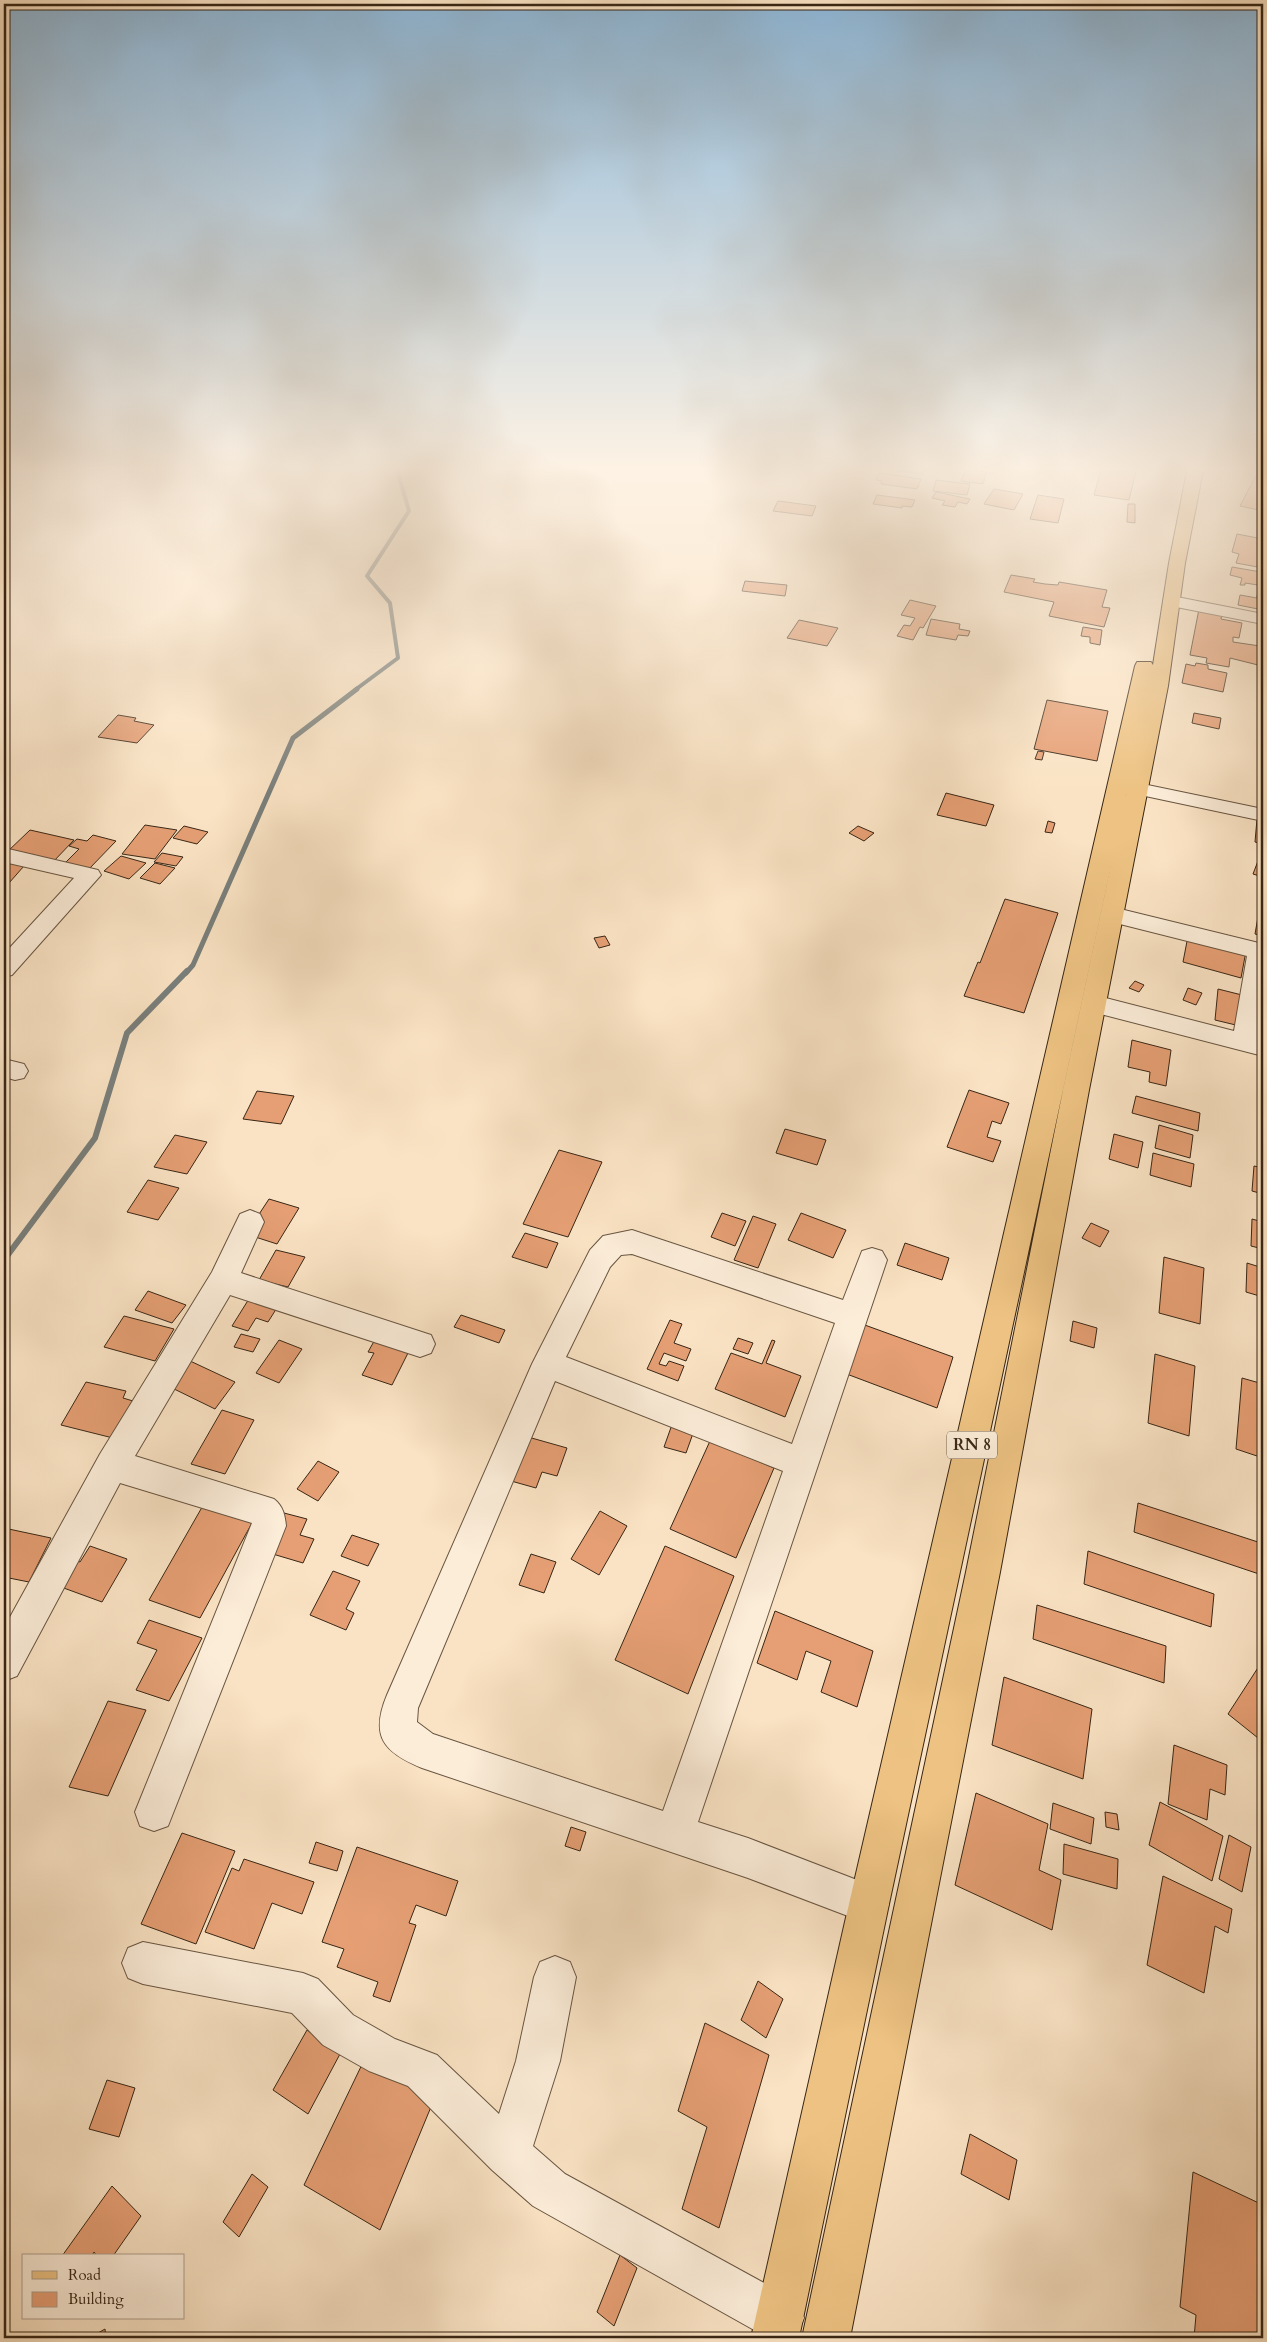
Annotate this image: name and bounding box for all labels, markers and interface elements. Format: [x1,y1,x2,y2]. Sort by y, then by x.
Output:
road number: RN 8 [947,1432,997,1458]
legend [22,2254,185,2320]
text: Road [68,2265,101,2285]
text: Building [68,2289,124,2309]

